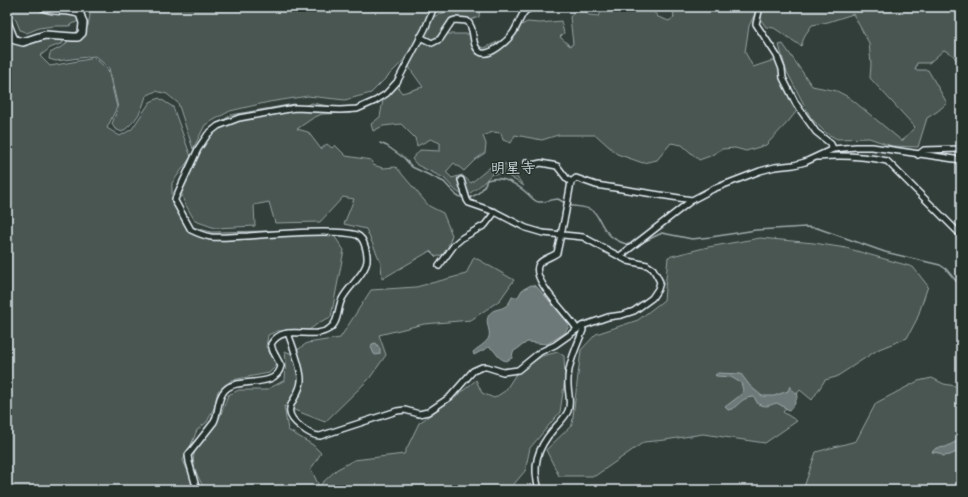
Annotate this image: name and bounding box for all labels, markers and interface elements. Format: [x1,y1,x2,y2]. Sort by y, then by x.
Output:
district label: 明星寺 [490,159,536,178]

